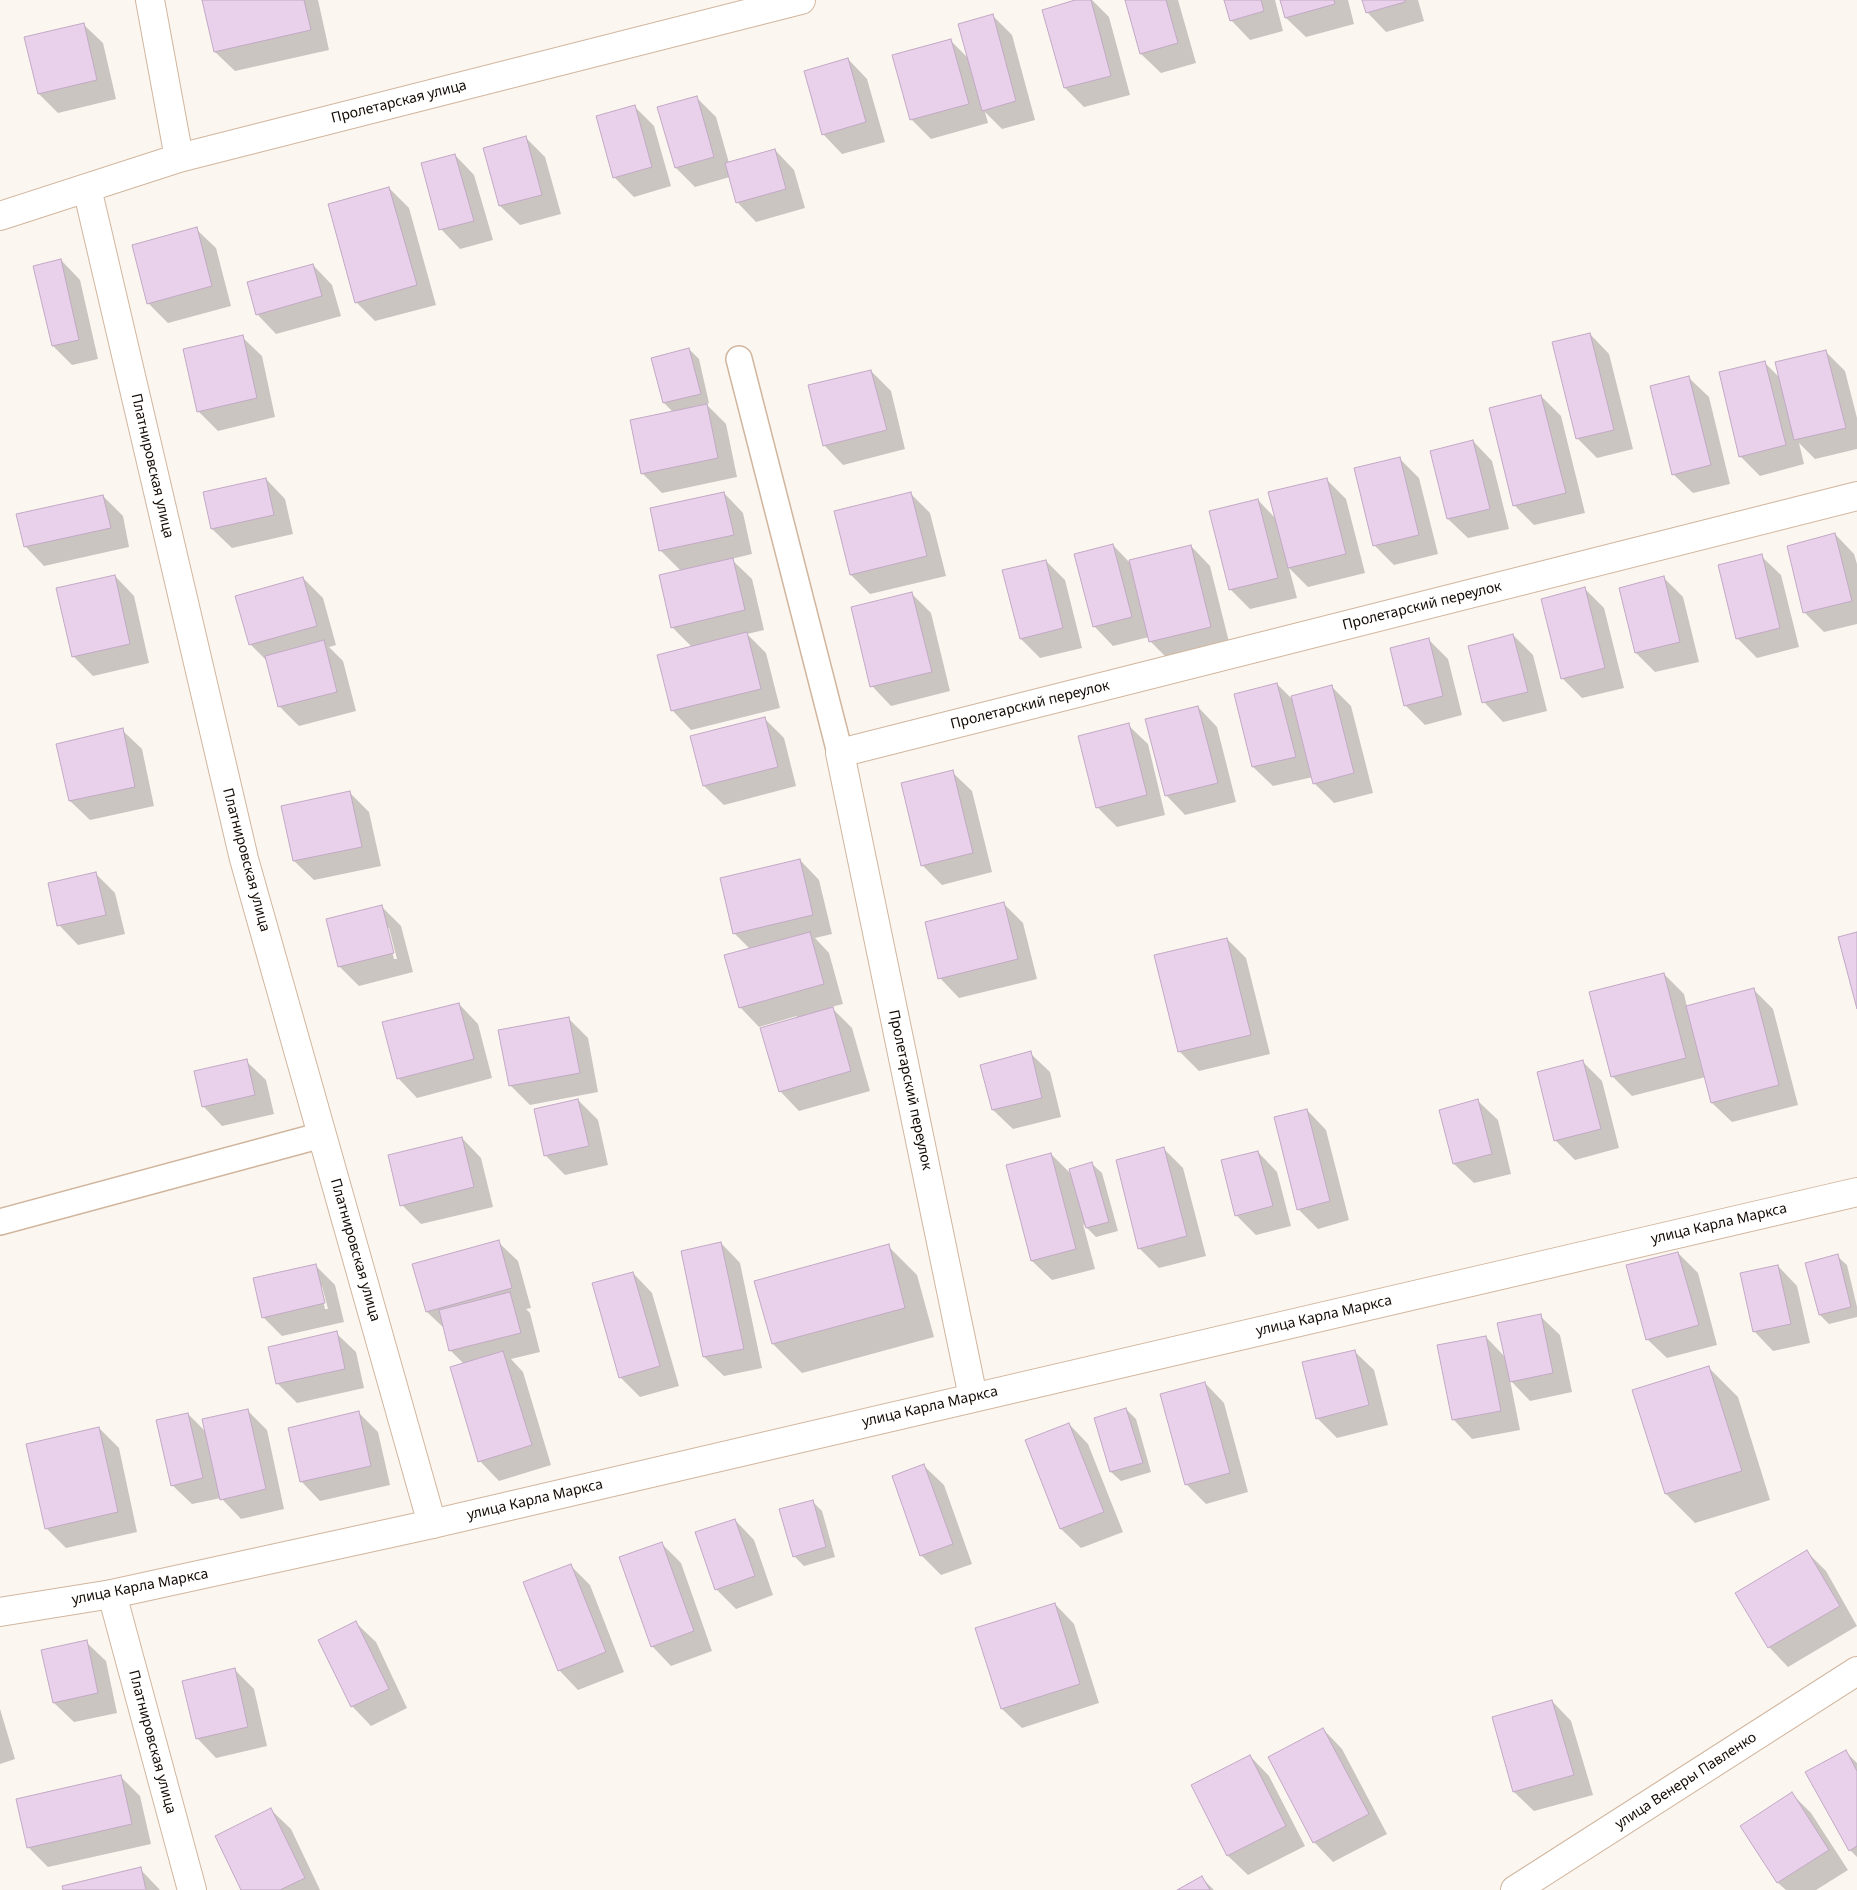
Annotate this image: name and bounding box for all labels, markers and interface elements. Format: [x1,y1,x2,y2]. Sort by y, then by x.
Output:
street label: Пролетарская улица [330,77,468,127]
street label: Платнировская улица [127,392,177,540]
street label: Пролетарский переулок [1341,578,1503,634]
street label: Пролетарский переулок [949,677,1111,733]
street label: Платнировская улица [219,786,273,934]
street label: Пролетарский переулок [885,1008,935,1172]
street label: Платнировская улица [327,1177,383,1323]
street label: улица Карла Маркса [1650,1200,1788,1248]
street label: улица Карла Маркса [1255,1292,1393,1340]
street label: улица Карла Маркса [861,1383,999,1431]
street label: улица Карла Маркса [466,1476,604,1524]
street label: улица Карла Маркса [70,1566,210,1608]
street label: Платнировская улица [125,1668,179,1816]
street label: улица Венеры Павленко [1612,1729,1760,1833]

